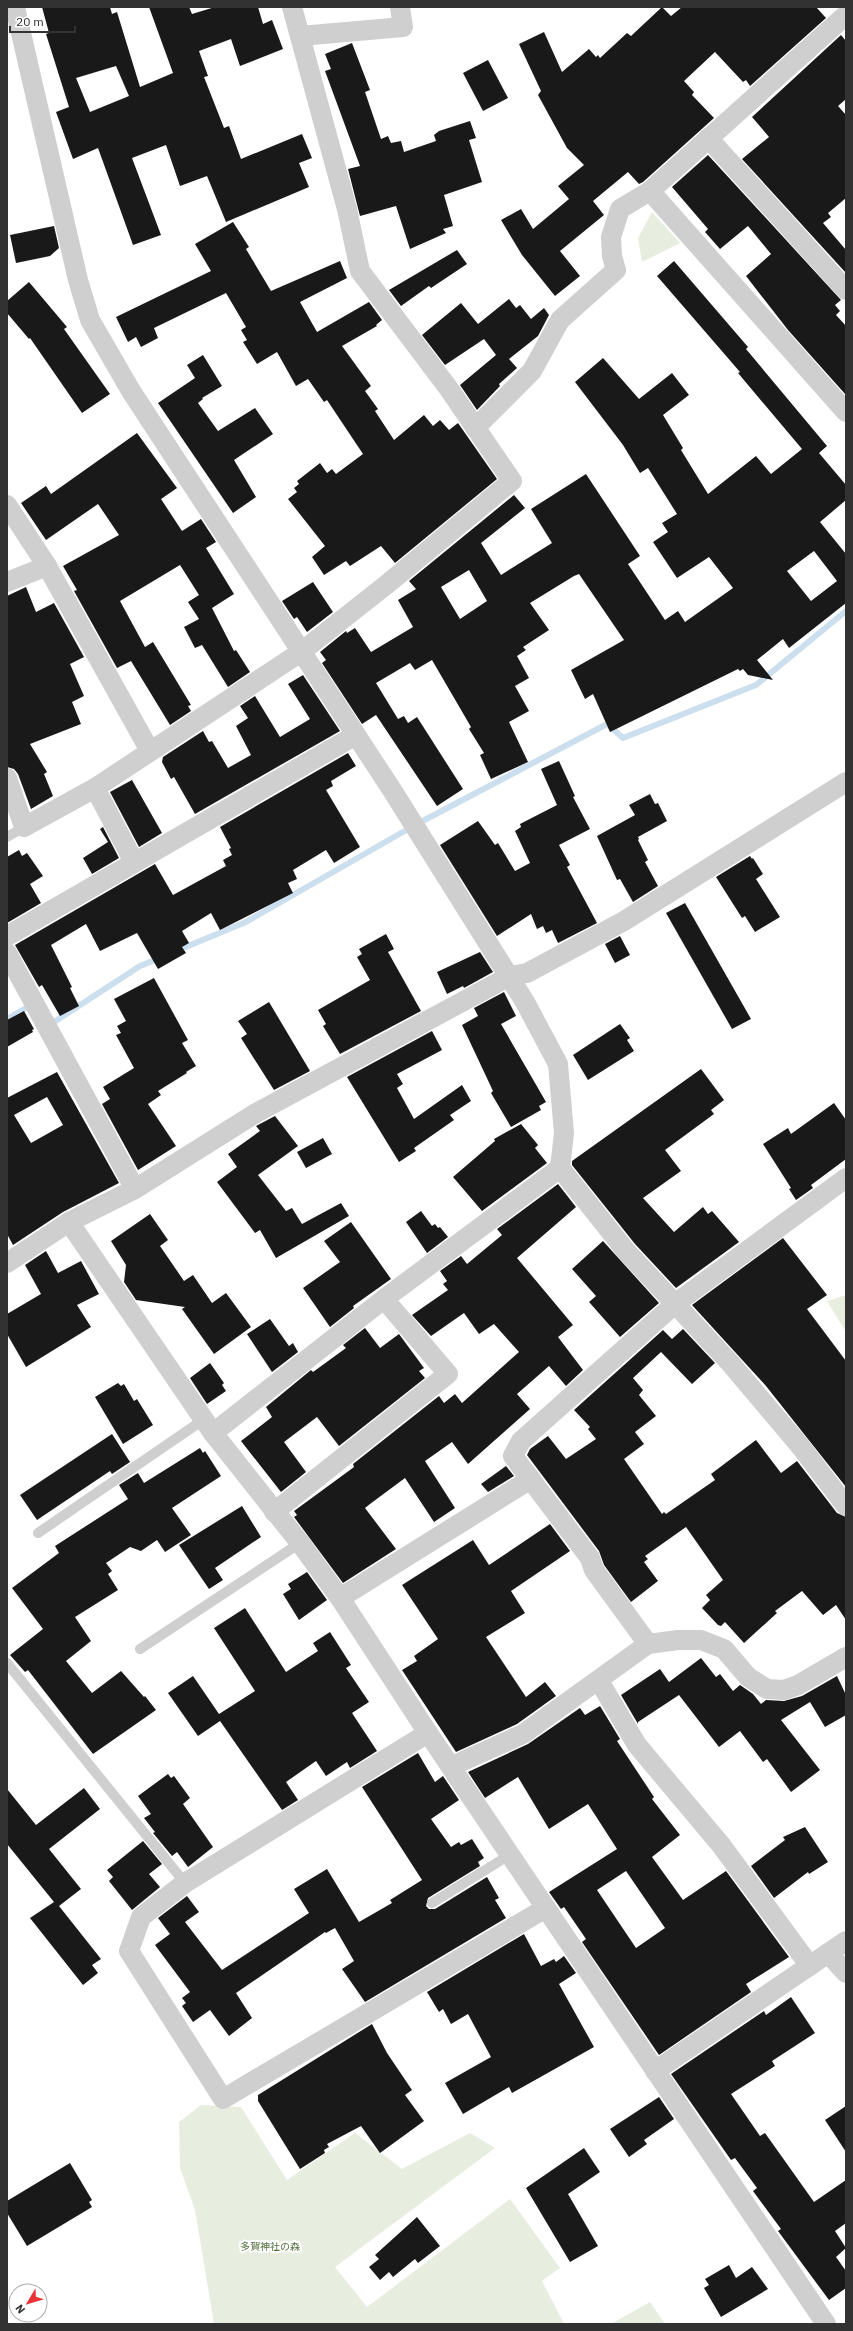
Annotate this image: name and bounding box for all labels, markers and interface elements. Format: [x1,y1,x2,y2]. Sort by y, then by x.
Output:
scale bar [10,8,75,34]
text: 20 m [16,14,44,29]
park label: 多賀神社の森 [240,2240,300,2253]
north arrow [8,2283,48,2323]
text: N [12,2302,28,2317]

